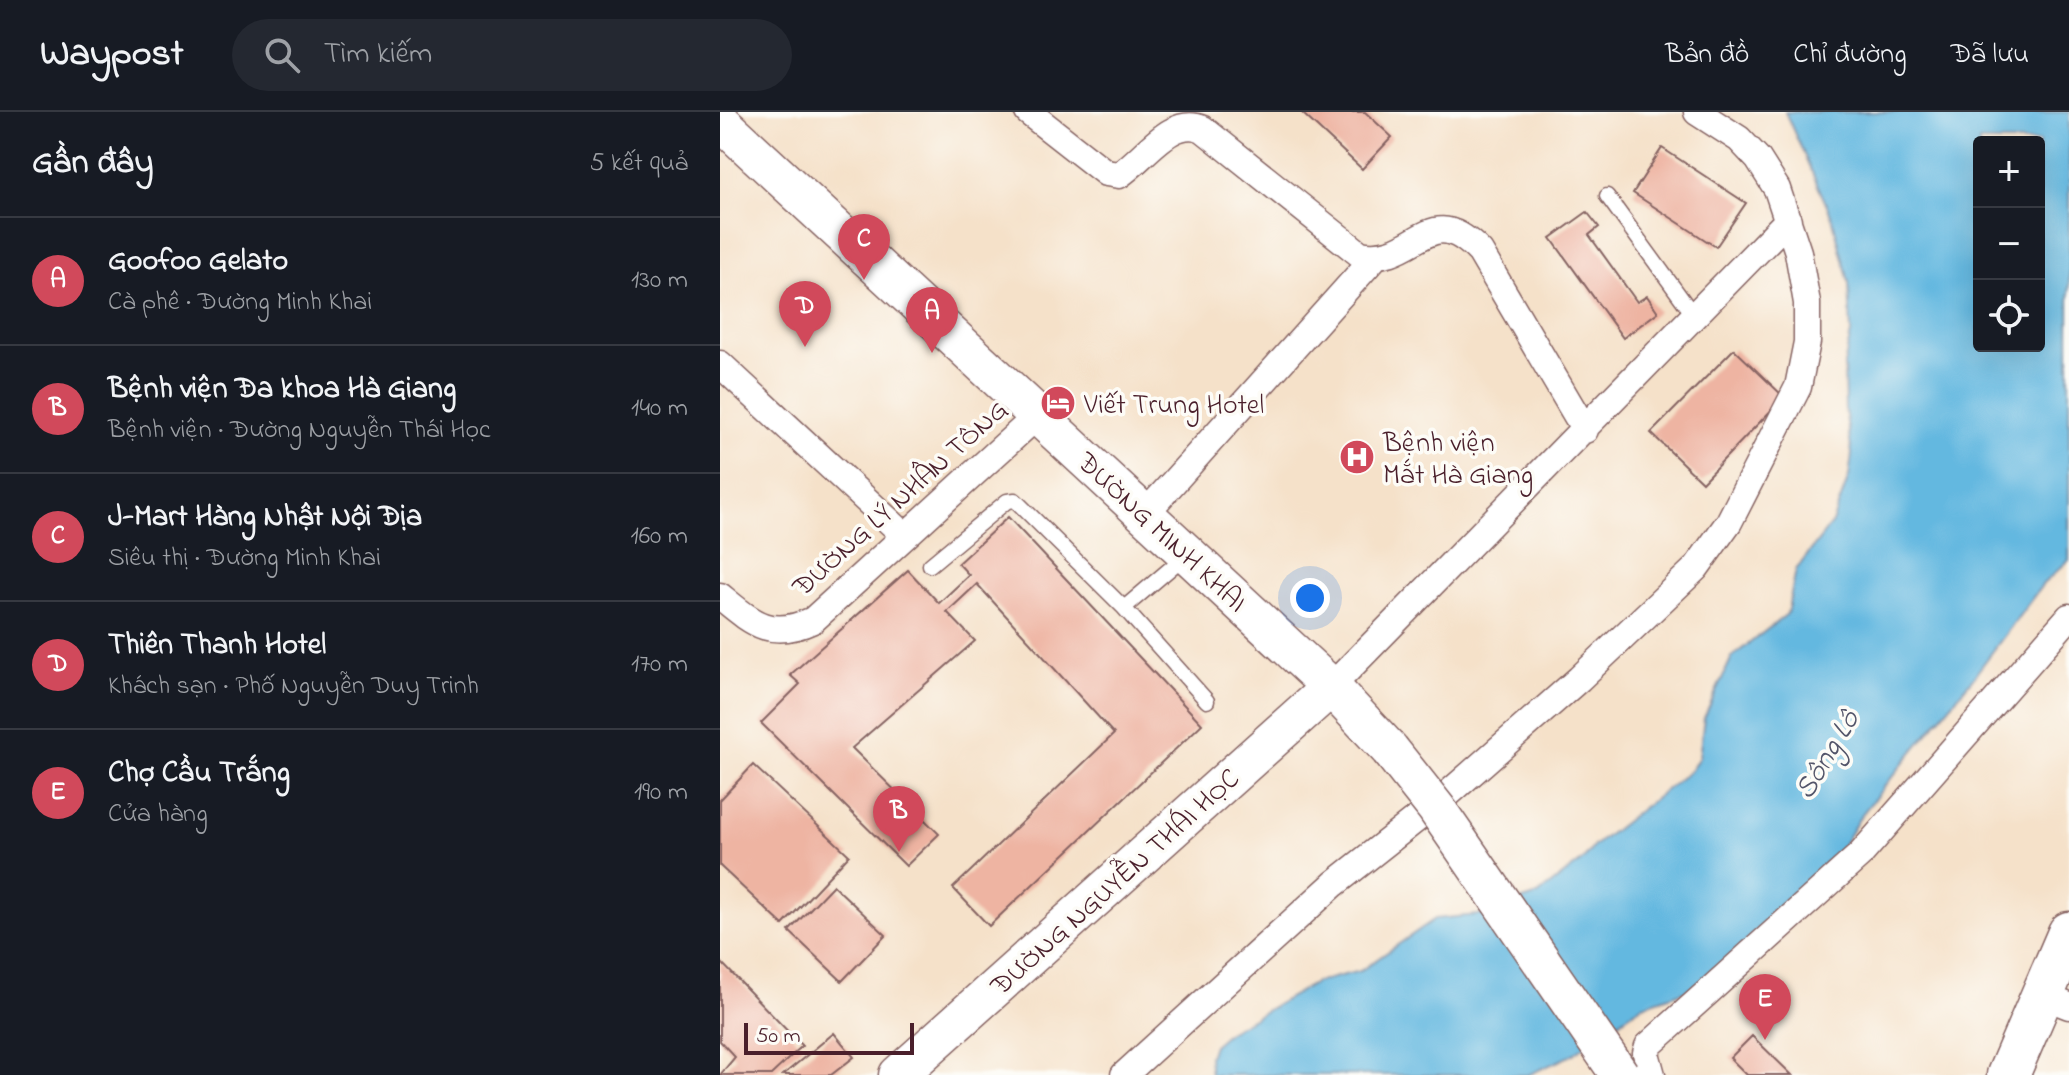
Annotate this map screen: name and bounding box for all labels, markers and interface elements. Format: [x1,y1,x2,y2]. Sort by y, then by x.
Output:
search box [232,19,792,91]
text: Waypost [40,27,184,83]
icon: search [260,33,304,77]
text: Tìm kiếm [324,33,432,77]
text: Bản đồ [1665,35,1749,76]
text: Chỉ đường [1793,35,1907,76]
text: Đã lưu [1951,35,2029,76]
map controls [1973,136,2045,352]
button: + [1973,136,2045,208]
text: Gần đây [32,139,153,189]
text: 5 kết quả [590,145,688,183]
button: − [1973,208,2045,280]
pin: C [838,214,890,280]
text: Goofoo Gelato [108,240,288,284]
text: A [50,262,66,300]
text: 130 m [631,262,688,300]
button: locate [1973,280,2045,352]
pin: D [779,281,831,347]
text: Cà phê · Đường Minh Khai [108,284,372,322]
pin: A [906,287,958,353]
text: Bệnh viện Đa khoa Hà Giang [108,368,456,412]
hotel icon: Viết Trung Hotel [1039,384,1077,422]
place label: Viết Trung Hotel [1083,386,1264,427]
text: B [49,390,67,428]
text: 140 m [631,390,688,428]
street label: ĐƯỜNG LÝ NHÂN TÔNG [783,391,1018,609]
text: Bệnh viện · Đường Nguyễn Thái Học [108,412,491,450]
place label: Bệnh viện Mắt Hà Giang [1382,424,1533,497]
hospital icon: Bệnh viện Mắt Hà Giang [1338,438,1376,476]
street label: ĐƯỜNG MINH KHAI [1066,443,1255,623]
text: J-Mart Hàng Nhật Nội Địa [108,496,422,540]
text: C [51,518,65,556]
text: 160 m [630,518,688,556]
text: Siêu thị · Đường Minh Khai [108,540,381,578]
your location [1290,578,1330,618]
text: Thiên Thanh Hotel [108,624,326,668]
text: D [48,646,68,684]
text: 170 m [631,646,688,684]
text: Khách sạn · Phố Nguyễn Duy Trinh [108,668,479,706]
water label: Sông Lô [1785,701,1873,809]
text: Chợ Cầu Trắng [108,752,290,796]
street label: ĐƯỜNG NGUYỄN THÁI HỌC [981,760,1250,1008]
text: E [50,774,66,812]
text: 190 m [634,774,688,812]
pin: B [873,786,925,852]
text: Cửa hàng [108,796,208,834]
pin: E [1739,974,1791,1040]
scale bar [744,1019,914,1055]
text: 50 m [756,1021,801,1053]

